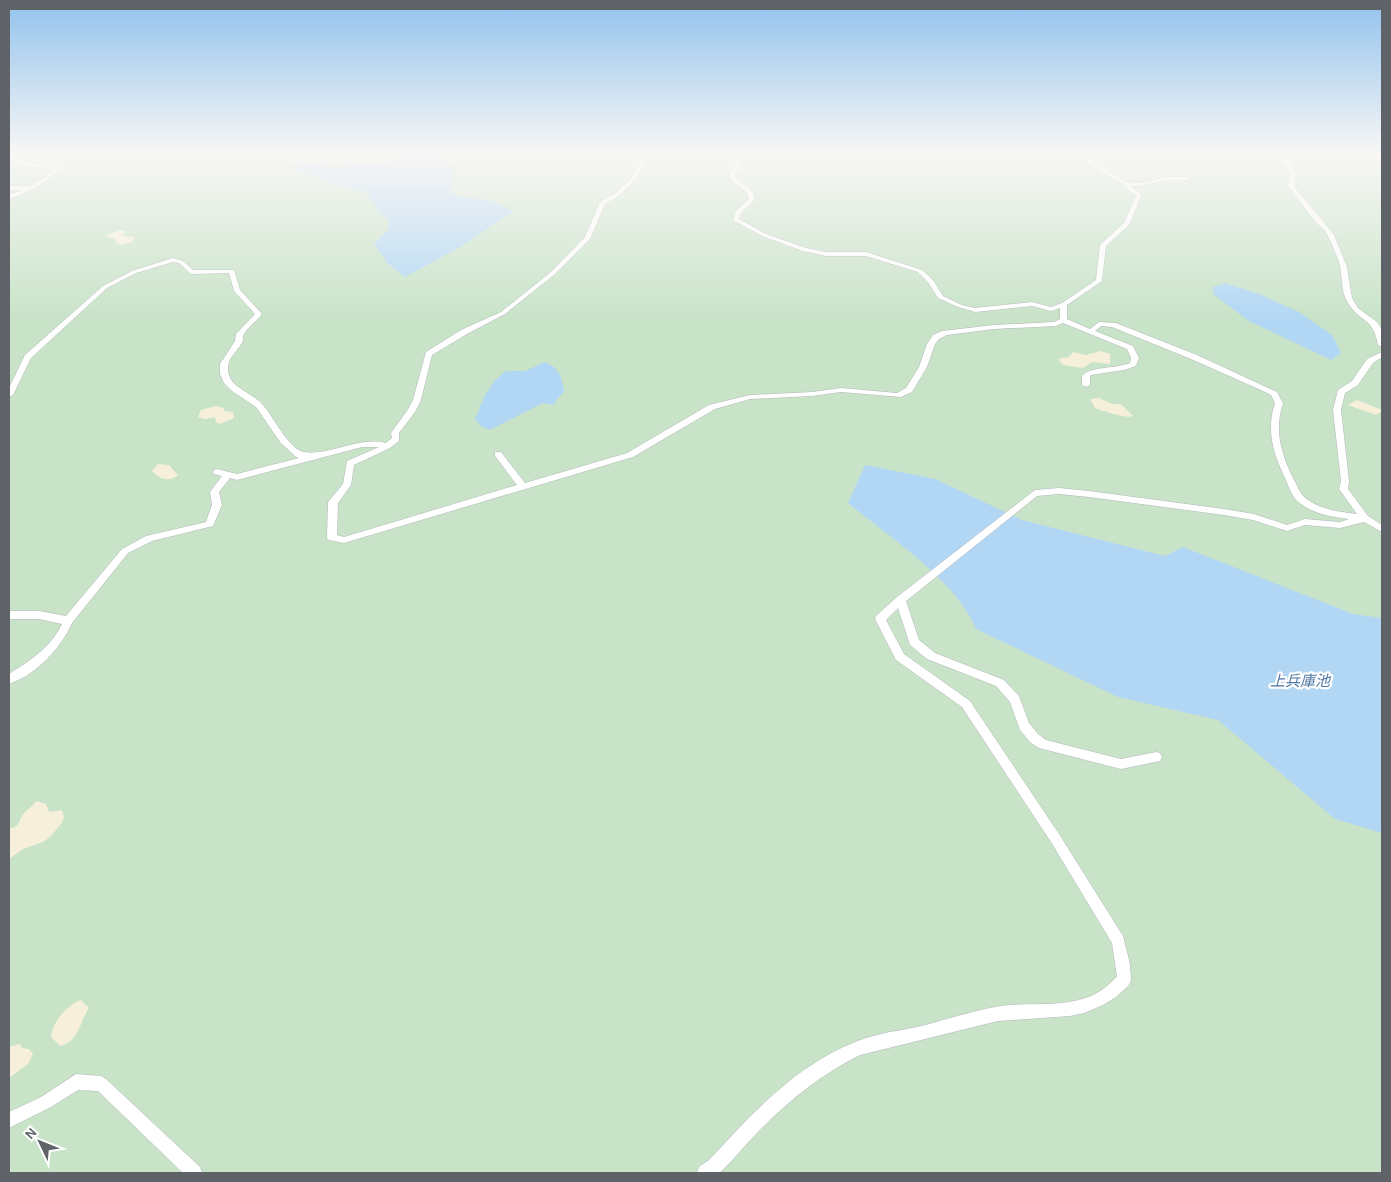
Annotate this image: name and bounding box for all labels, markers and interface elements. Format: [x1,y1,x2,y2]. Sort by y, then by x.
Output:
water label: 上兵庫池 [1270,672,1332,690]
north arrow [15,1117,65,1167]
text: N [21,1124,41,1143]

